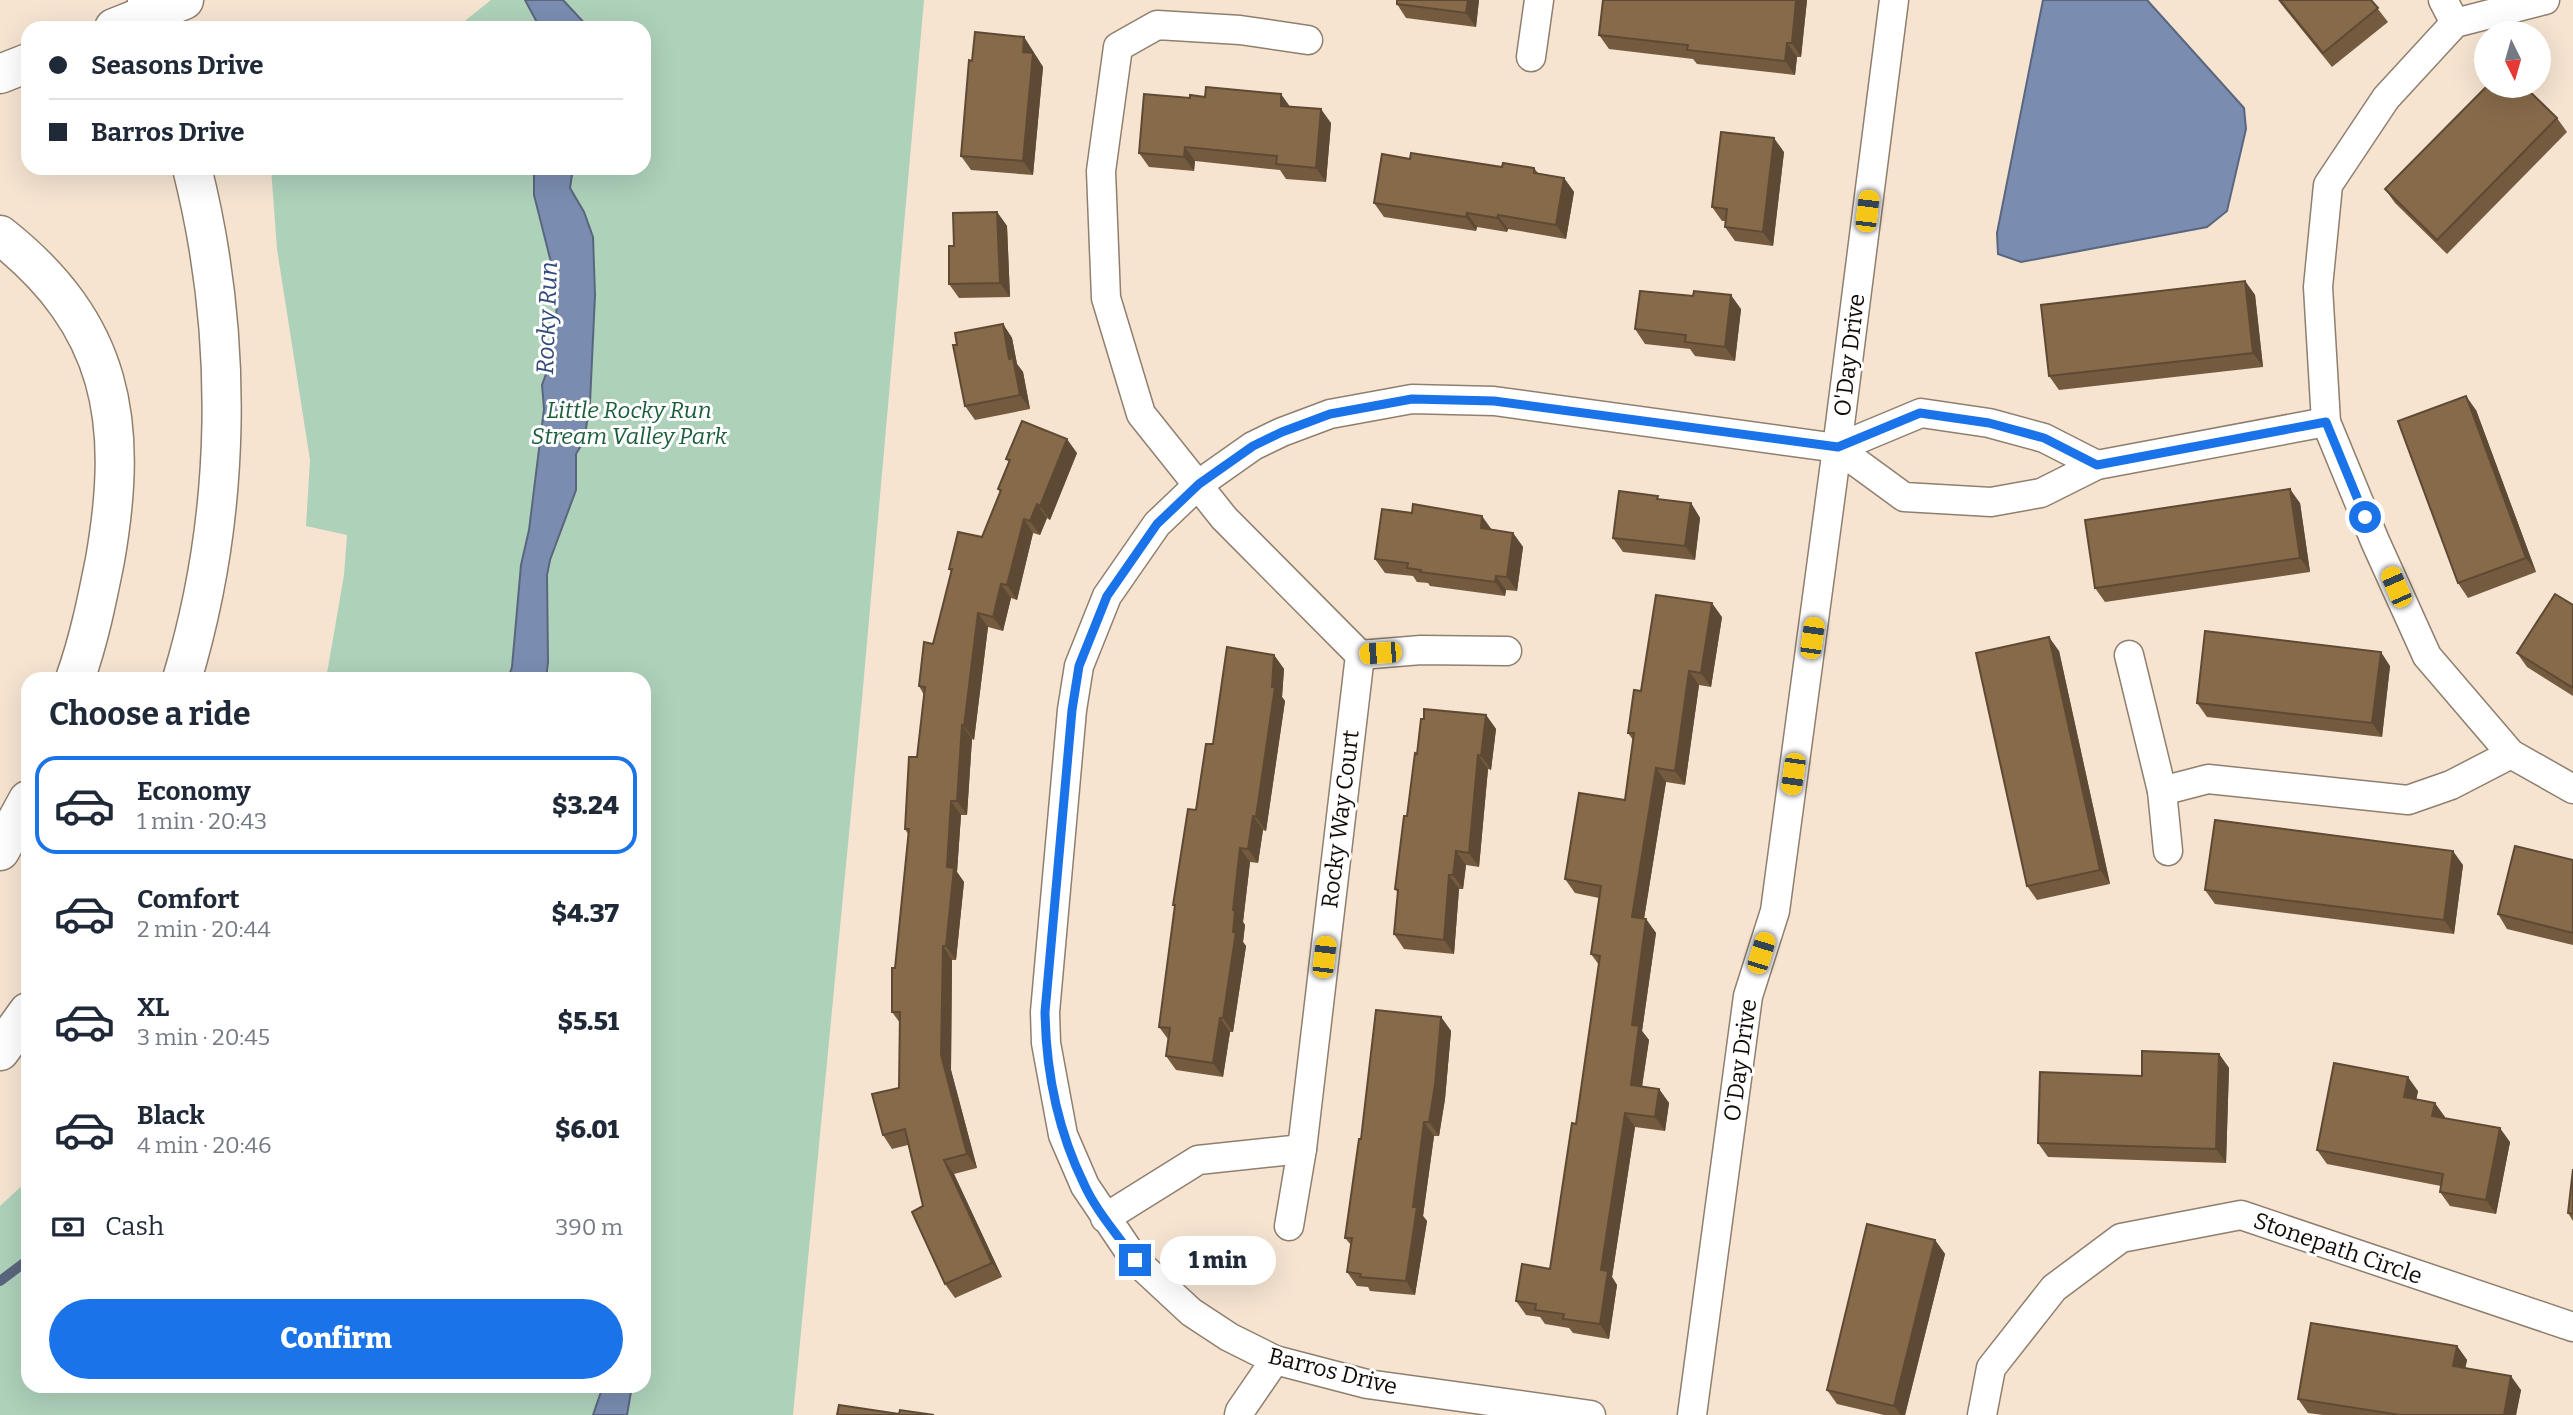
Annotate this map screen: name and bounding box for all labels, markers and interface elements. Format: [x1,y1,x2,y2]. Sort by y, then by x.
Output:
north arrow [2474,21,2552,98]
map controls [2474,21,2551,98]
text: Seasons Drive [91,50,264,81]
text: Barros Drive [91,117,245,148]
car [1855,189,1880,233]
water label: Rocky Run [531,261,563,375]
street label: O'Day Drive [1828,292,1870,418]
park label: Little Rocky Run Stream Valley Park [531,396,727,450]
route start [2349,501,2381,533]
car [2378,564,2415,610]
car [1799,616,1826,660]
car [1359,641,1402,665]
text: Choose a ride [49,695,250,733]
street label: Rocky Way Court [1315,728,1365,910]
car [1780,752,1807,796]
icon: car [53,774,116,837]
text: Economy [137,776,251,807]
text: $3.24 [552,790,619,821]
text: 1 min · 20:43 [137,807,267,835]
icon: car [53,882,116,945]
text: Comfort [137,884,240,915]
text: $4.37 [552,898,619,929]
text: 2 min · 20:44 [137,915,271,943]
car [1745,930,1778,976]
car [1312,935,1337,979]
icon: car [53,990,116,1053]
text: XL [137,992,169,1023]
street label: O'Day Drive [1718,997,1762,1123]
text: $5.51 [558,1006,619,1037]
text: 3 min · 20:45 [137,1023,270,1051]
icon: car [53,1098,116,1161]
text: Black [137,1100,205,1131]
text: $6.01 [555,1114,619,1145]
text: 4 min · 20:46 [137,1131,271,1159]
street label: Stonepath Circle [2250,1206,2426,1290]
icon: cash [49,1208,87,1246]
text: Cash [105,1211,164,1242]
text: 390 m [555,1213,623,1241]
callout: 1 min [1160,1236,1275,1284]
route end [1119,1244,1151,1276]
text: 1 min [1189,1246,1247,1274]
button: Confirm [49,1299,623,1379]
street label: Barros Drive [1266,1341,1400,1401]

